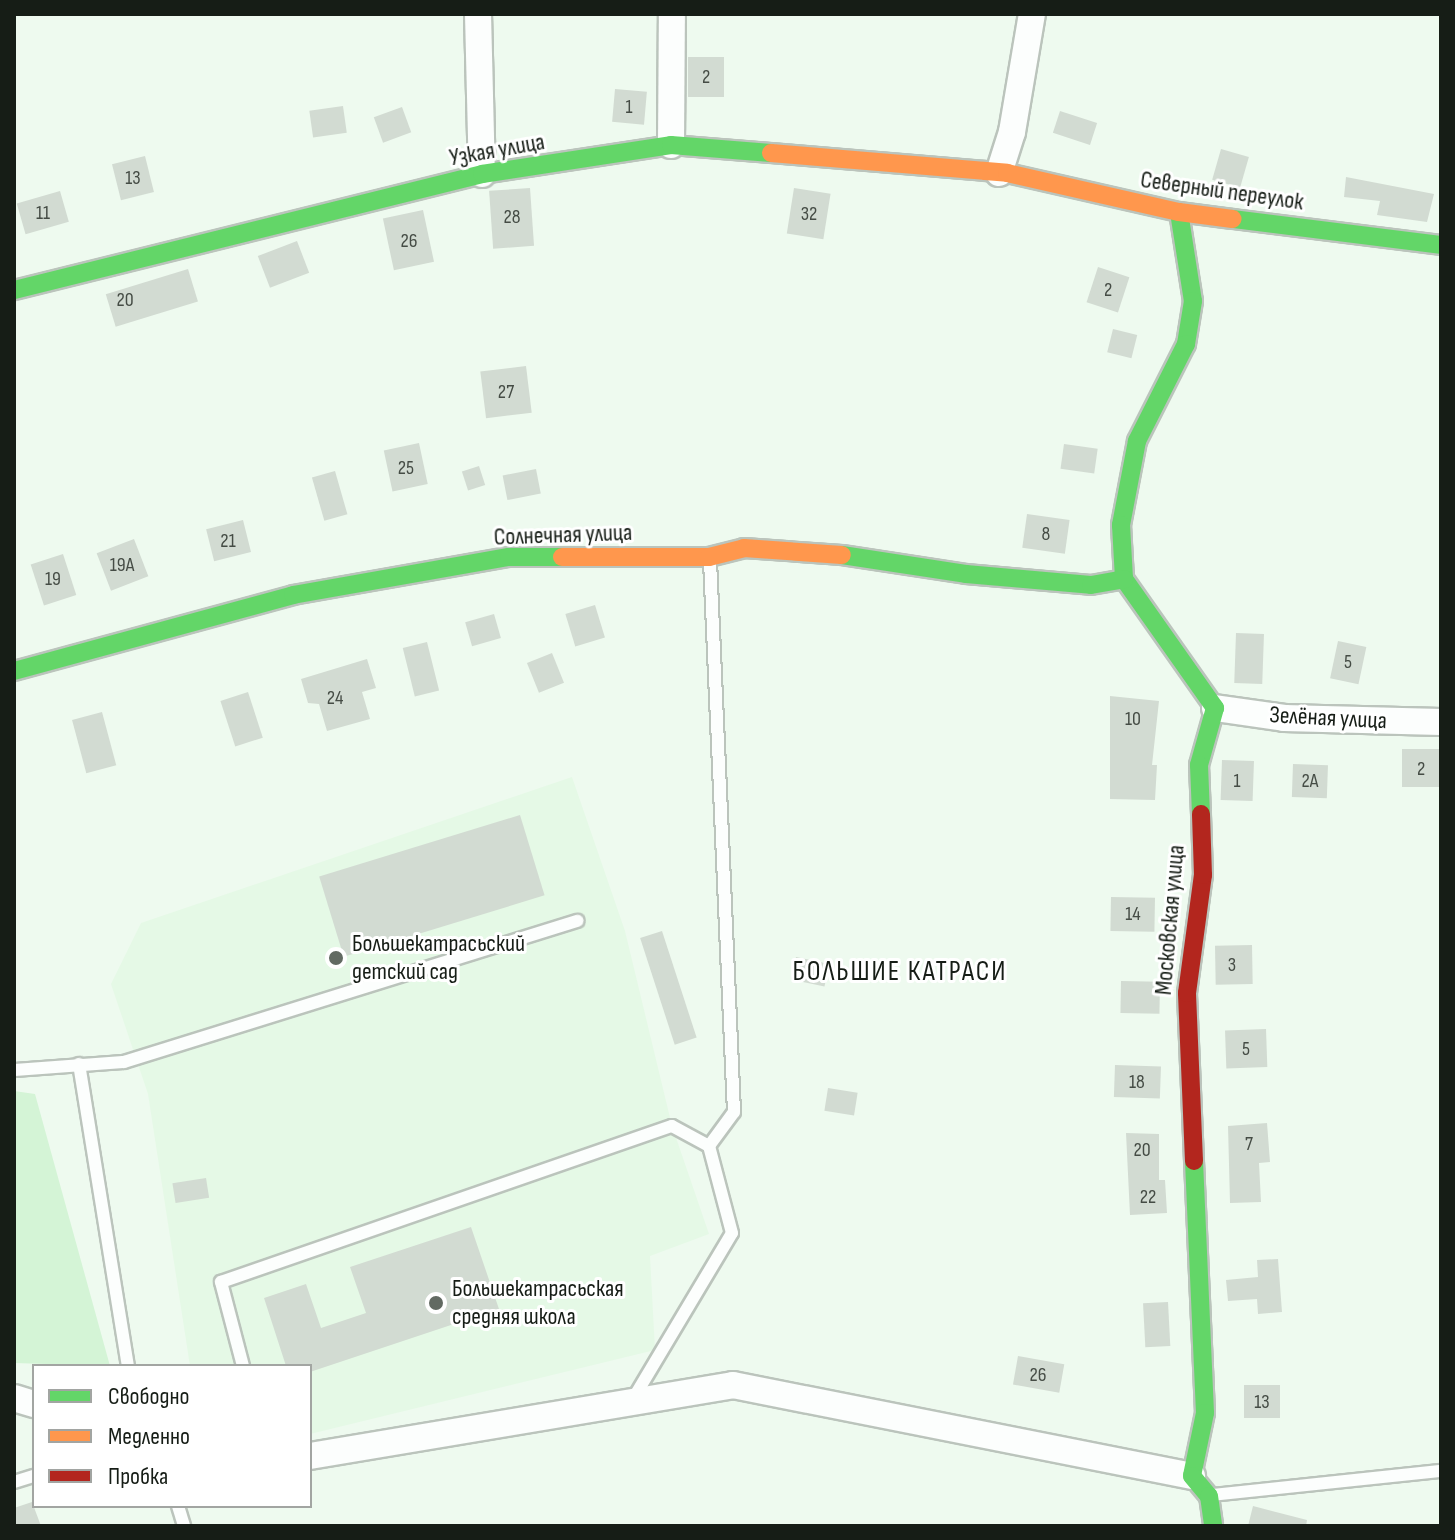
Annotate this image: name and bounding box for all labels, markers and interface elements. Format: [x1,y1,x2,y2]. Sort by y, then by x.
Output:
house number: 2 [702,65,710,89]
house number: 1 [626,95,632,119]
street label: Узкая улица [447,127,547,173]
street label: Северный переулок [1139,165,1305,217]
house number: 13 [125,166,141,190]
house number: 11 [36,201,50,225]
house number: 32 [801,202,817,226]
house number: 28 [504,205,520,229]
house number: 26 [401,229,417,253]
house number: 2 [1104,278,1112,302]
house number: 20 [116,288,134,312]
house number: 27 [498,380,514,404]
house number: 25 [398,456,414,480]
street label: Солнечная улица [493,518,633,552]
house number: 8 [1042,522,1050,546]
house number: 21 [220,529,236,553]
house number: 19А [110,553,134,577]
house number: 19 [45,567,61,591]
house number: 5 [1344,650,1352,674]
house number: 24 [327,686,343,710]
street label: Зелёная улица [1269,701,1387,735]
house number: 10 [1125,707,1141,731]
house number: 2 [1417,757,1425,781]
house number: 1 [1234,769,1240,793]
house number: 2А [1302,769,1318,793]
street label: Московская улица [1149,844,1191,996]
house number: 14 [1125,902,1141,926]
place label: Большекатрасьский детский сад [352,930,525,986]
marker: Большекатрасьский детский сад [327,949,345,967]
house number: 3 [1228,953,1236,977]
district label: БОЛЬШИЕ КАТРАСИ [792,955,1008,989]
house number: 5 [1242,1037,1250,1061]
house number: 18 [1129,1070,1145,1094]
house number: 7 [1245,1132,1253,1156]
house number: 20 [1133,1138,1151,1162]
house number: 22 [1140,1185,1156,1209]
place label: Большекатрасьская средняя школа [452,1275,624,1331]
marker: Большекатрасьская средняя школа [427,1294,445,1312]
house number: 26 [1030,1363,1046,1387]
legend [32,1364,312,1508]
text: Свободно [108,1382,189,1411]
house number: 13 [1254,1390,1270,1414]
text: Медленно [108,1422,190,1451]
text: Пробка [108,1462,168,1491]

